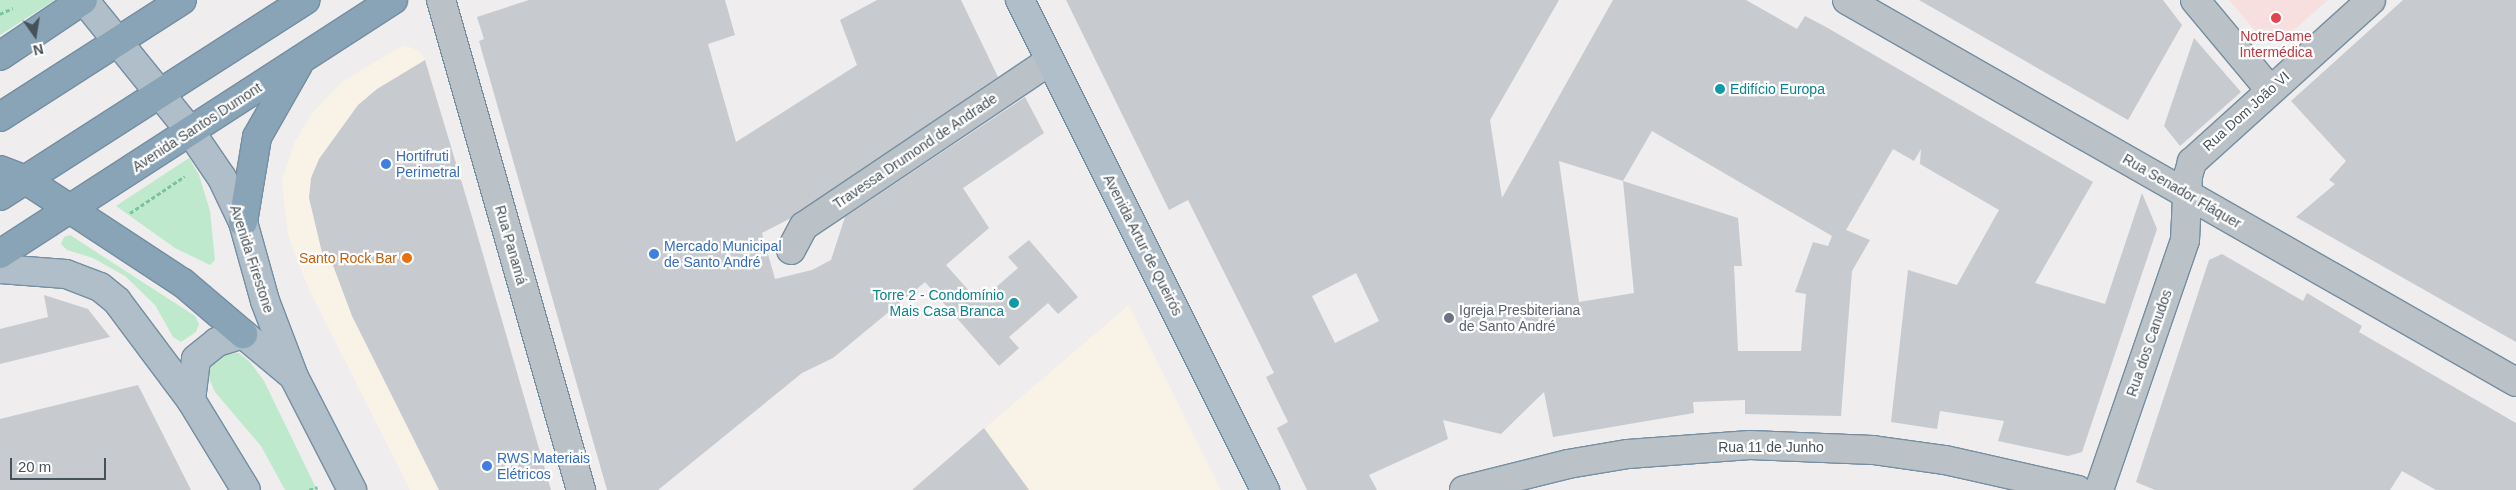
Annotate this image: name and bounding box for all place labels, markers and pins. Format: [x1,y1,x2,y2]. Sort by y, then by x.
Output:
marker: NotreDame Intermédica [2269,11,2283,25]
place label: NotreDame Intermédica [2239,28,2313,60]
place label: Edifício Europa [1730,81,1825,97]
marker: Edifício Europa [1714,83,1726,95]
place label: Hortifruti Perimetral [396,148,460,180]
marker: Hortifruti Perimetral [380,158,392,170]
place label: Mercado Municipal de Santo André [664,238,781,270]
marker: Mercado Municipal de Santo André [648,248,660,260]
place label: Santo Rock Bar [299,250,397,266]
marker: Santo Rock Bar [401,252,413,264]
place label: Torre 2 - Condomínio Mais Casa Branca [872,287,1004,320]
marker: Torre 2 - Condomínio Mais Casa Branca [1008,297,1020,309]
place label: Igreja Presbiteriana de Santo André [1459,302,1580,334]
marker: Igreja Presbiteriana de Santo André [1443,312,1455,324]
place label: RWS Materiais Elétricos [497,450,590,482]
marker: RWS Materiais Elétricos [481,460,493,472]

